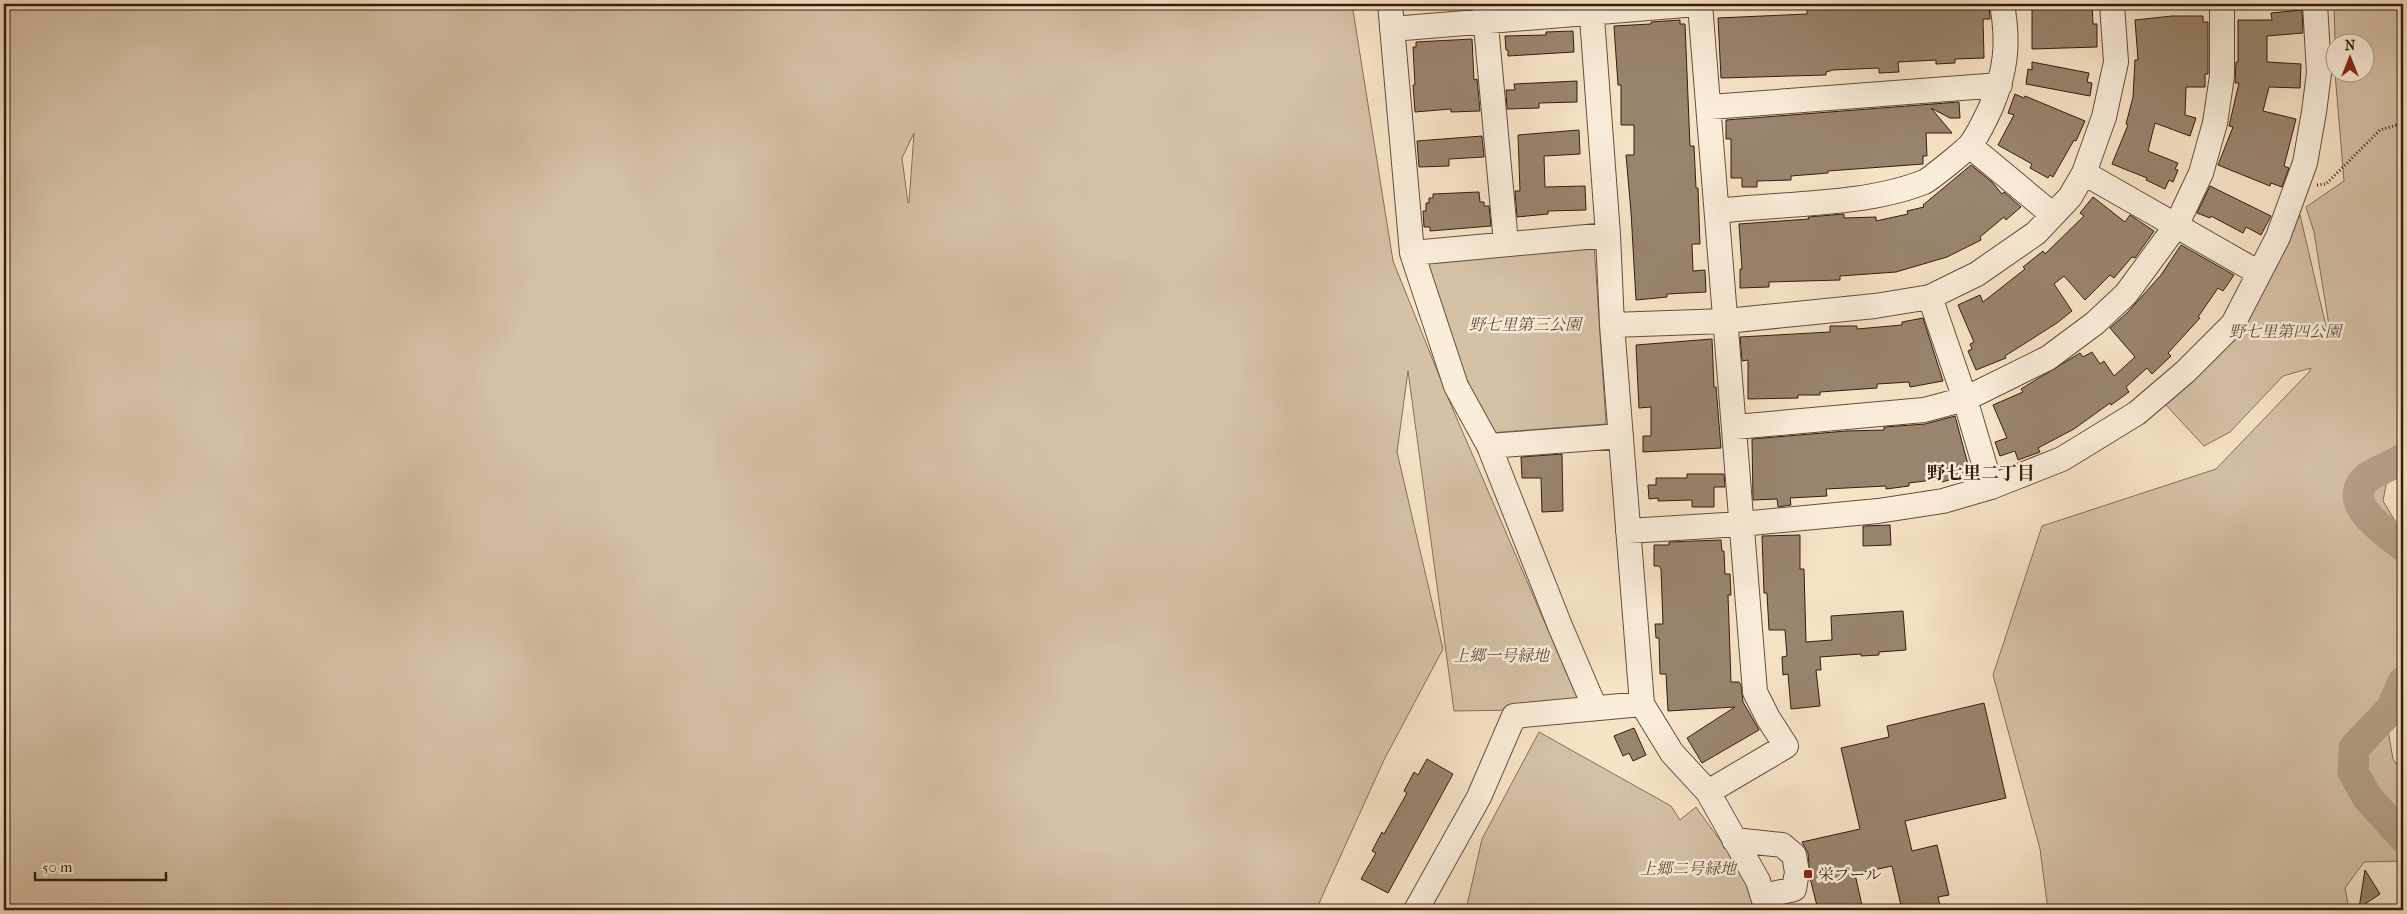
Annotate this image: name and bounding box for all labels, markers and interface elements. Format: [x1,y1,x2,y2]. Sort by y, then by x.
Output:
north arrow [2324,32,2374,82]
text: N [2345,37,2356,54]
park label: 野七里第三公園 [1469,315,1584,334]
park label: 野七里第四公園 [2229,322,2344,341]
district label: 野七里二丁目 [1927,463,2035,484]
park label: 上郷一号緑地 [1453,646,1551,665]
scale bar [35,849,166,881]
text: 50 m [42,858,73,876]
park label: 上郷二号緑地 [1640,859,1738,878]
place label: 栄プール [1818,865,1881,884]
marker: 栄プール [1802,868,1814,880]

